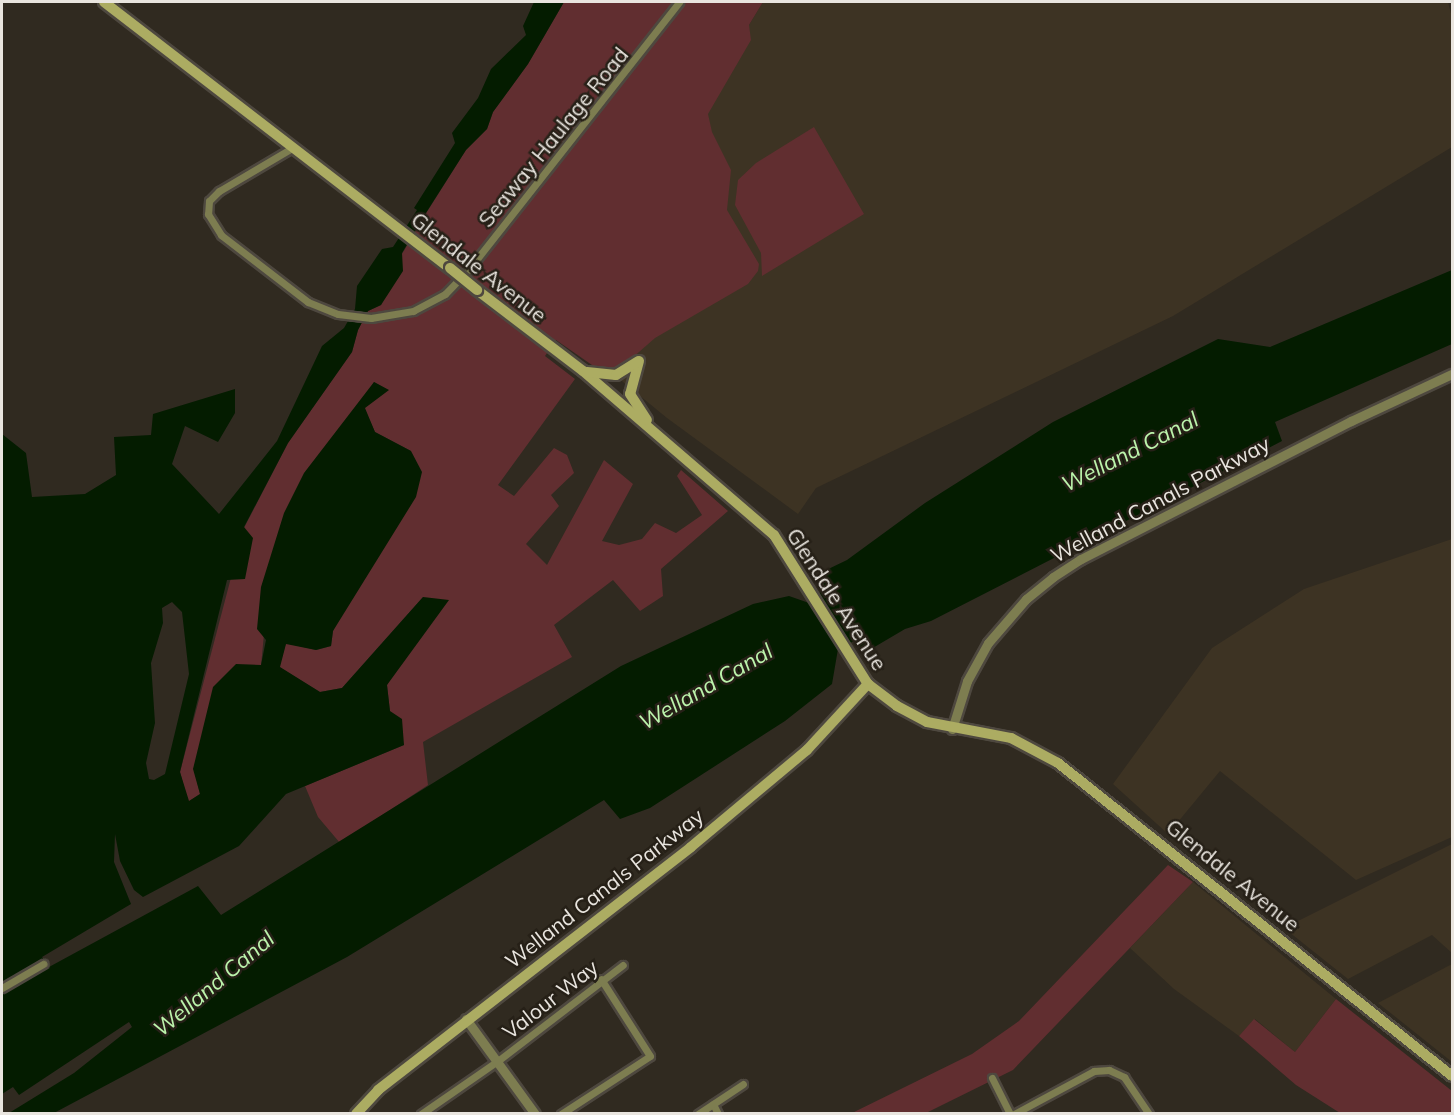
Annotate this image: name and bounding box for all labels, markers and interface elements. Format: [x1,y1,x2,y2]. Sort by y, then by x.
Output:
street label: Seaway Haulage Road [473,42,633,232]
street label: Glendale Avenue [406,206,552,328]
water label: Welland Canal [1057,406,1203,498]
street label: Welland Canals Parkway [1046,430,1274,568]
street label: Glendale Avenue [782,523,892,675]
water label: Welland Canal [635,638,777,736]
street label: Welland Canals Parkway [500,803,708,973]
street label: Glendale Avenue [1161,813,1305,937]
water label: Welland Canal [148,926,280,1042]
street label: Valour Way [497,954,603,1044]

